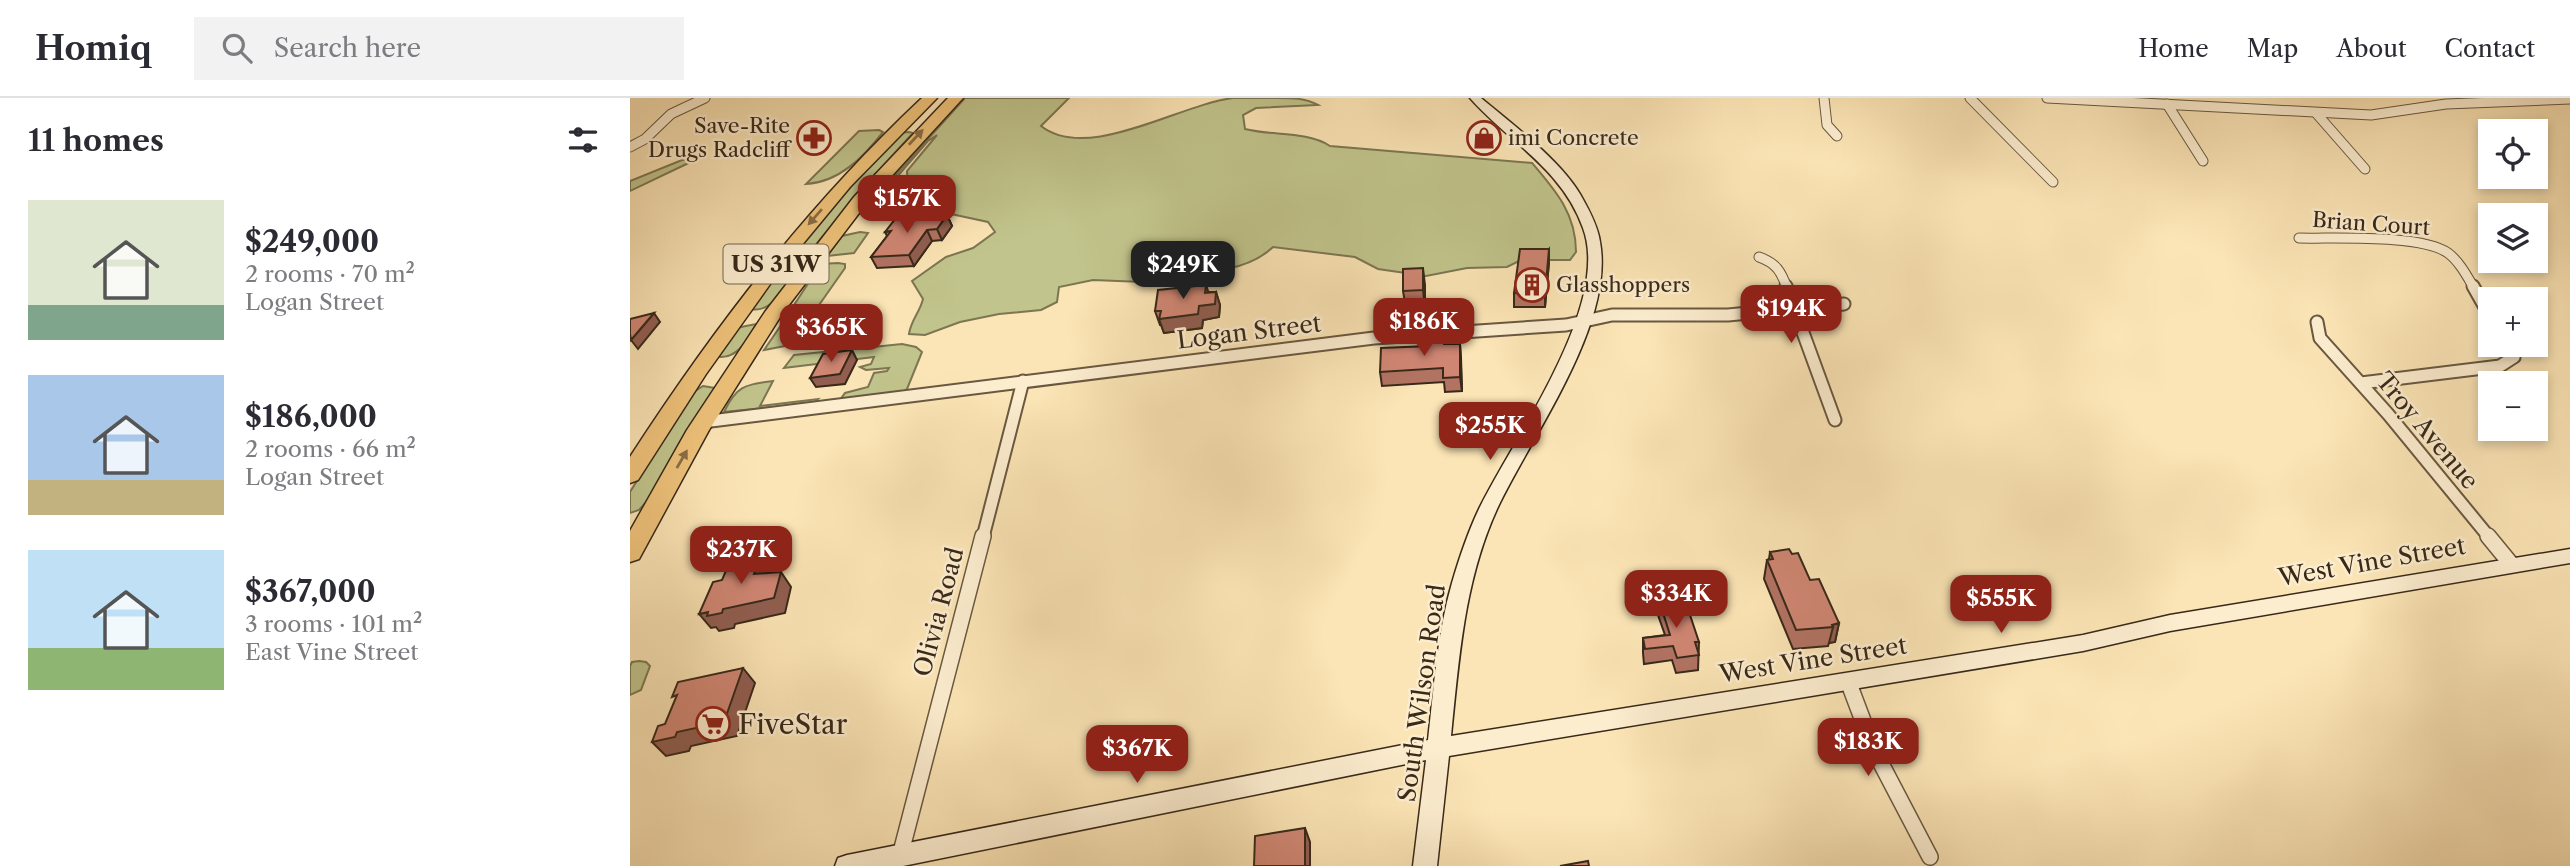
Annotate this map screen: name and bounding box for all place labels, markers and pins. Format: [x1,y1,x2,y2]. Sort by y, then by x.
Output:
place label: Save-Rite Drugs Radcliff [648,113,793,162]
pharmacy icon: Save-Rite Drugs Radcliff [795,119,833,157]
shop icon: imi Concrete [1465,119,1503,157]
place label: imi Concrete [1508,125,1639,150]
pin: $157K [858,176,956,235]
pin: $249K [1134,242,1232,301]
building icon: Glasshoppers [1513,266,1551,304]
place label: Glasshoppers [1556,272,1690,297]
pin: $194K [1742,286,1840,345]
pin: $186K [1375,299,1473,358]
pin: $365K [782,304,880,364]
pin: $255K [1441,402,1539,462]
pin: $237K [692,526,790,586]
pin: $334K [1627,570,1725,630]
pin: $555K [1952,575,2050,635]
supermarket icon: FiveStar [694,705,732,743]
place label: FiveStar [738,707,848,741]
pin: $183K [1819,718,1917,778]
pin: $367K [1088,726,1186,785]

